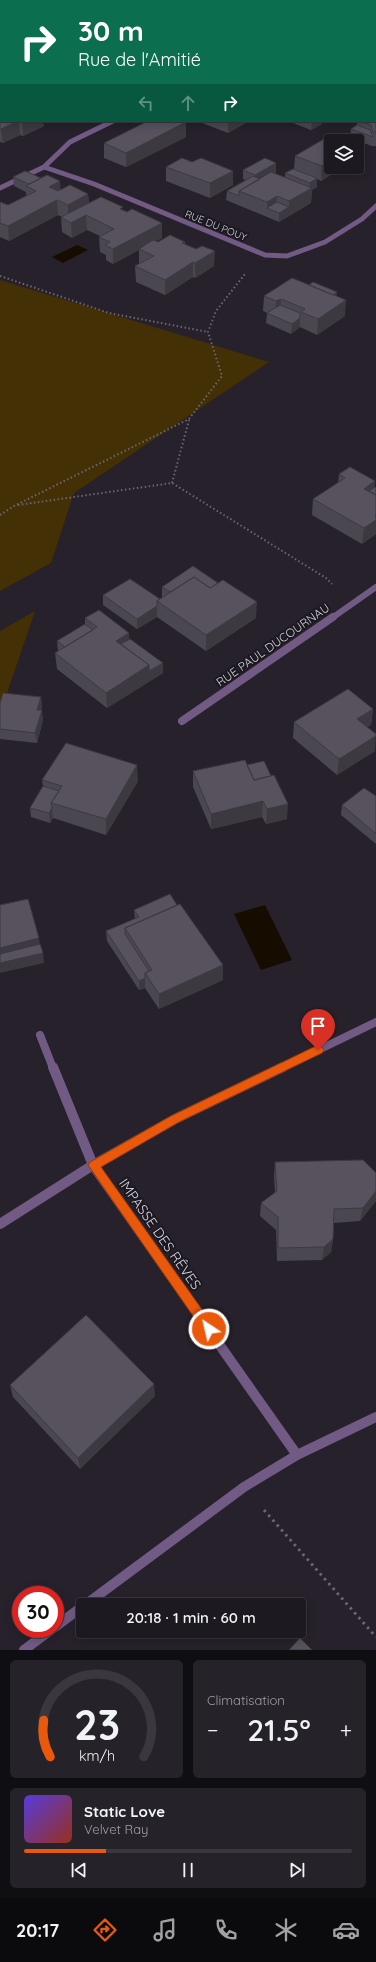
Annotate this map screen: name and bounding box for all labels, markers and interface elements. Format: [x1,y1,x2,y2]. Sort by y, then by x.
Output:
text: 30 m [78,13,144,48]
icon: right [12,16,64,68]
text: Rue de l'Amitié [78,48,201,71]
icon: left [135,92,157,114]
icon: ahead [177,92,199,114]
icon: right [219,92,241,114]
map controls [324,134,364,174]
button: layers [324,134,364,174]
street label: RUE DU POUY [183,207,249,244]
street label: RUE PAUL DUCOURNAU [213,600,332,689]
pin [301,1009,335,1050]
icon: arrive [307,1015,329,1037]
street label: IMPASSE DES RÊVES [115,1175,205,1293]
position arrow [188,1308,230,1350]
speed limit sign: 30 [12,1586,64,1638]
text: 20:18 · 1 min · 60 m [126,1608,256,1627]
text: Climatisation [207,1692,285,1708]
text: 23 [73,1698,120,1750]
text: 21.5° [247,1711,311,1749]
text: − [207,1716,218,1744]
text: + [340,1716,352,1744]
text: km/h [78,1747,115,1765]
text: Static Love [84,1802,165,1821]
text: Velvet Ray [84,1821,149,1837]
icon: previous [68,1859,90,1881]
icon: pause [177,1859,199,1881]
icon: next [286,1859,308,1881]
icon: directions [91,1916,119,1944]
icon: music [151,1916,179,1944]
icon: phone [212,1916,240,1944]
icon: climate [272,1916,300,1944]
icon: car [332,1916,360,1944]
text: 20:17 [16,1919,59,1942]

